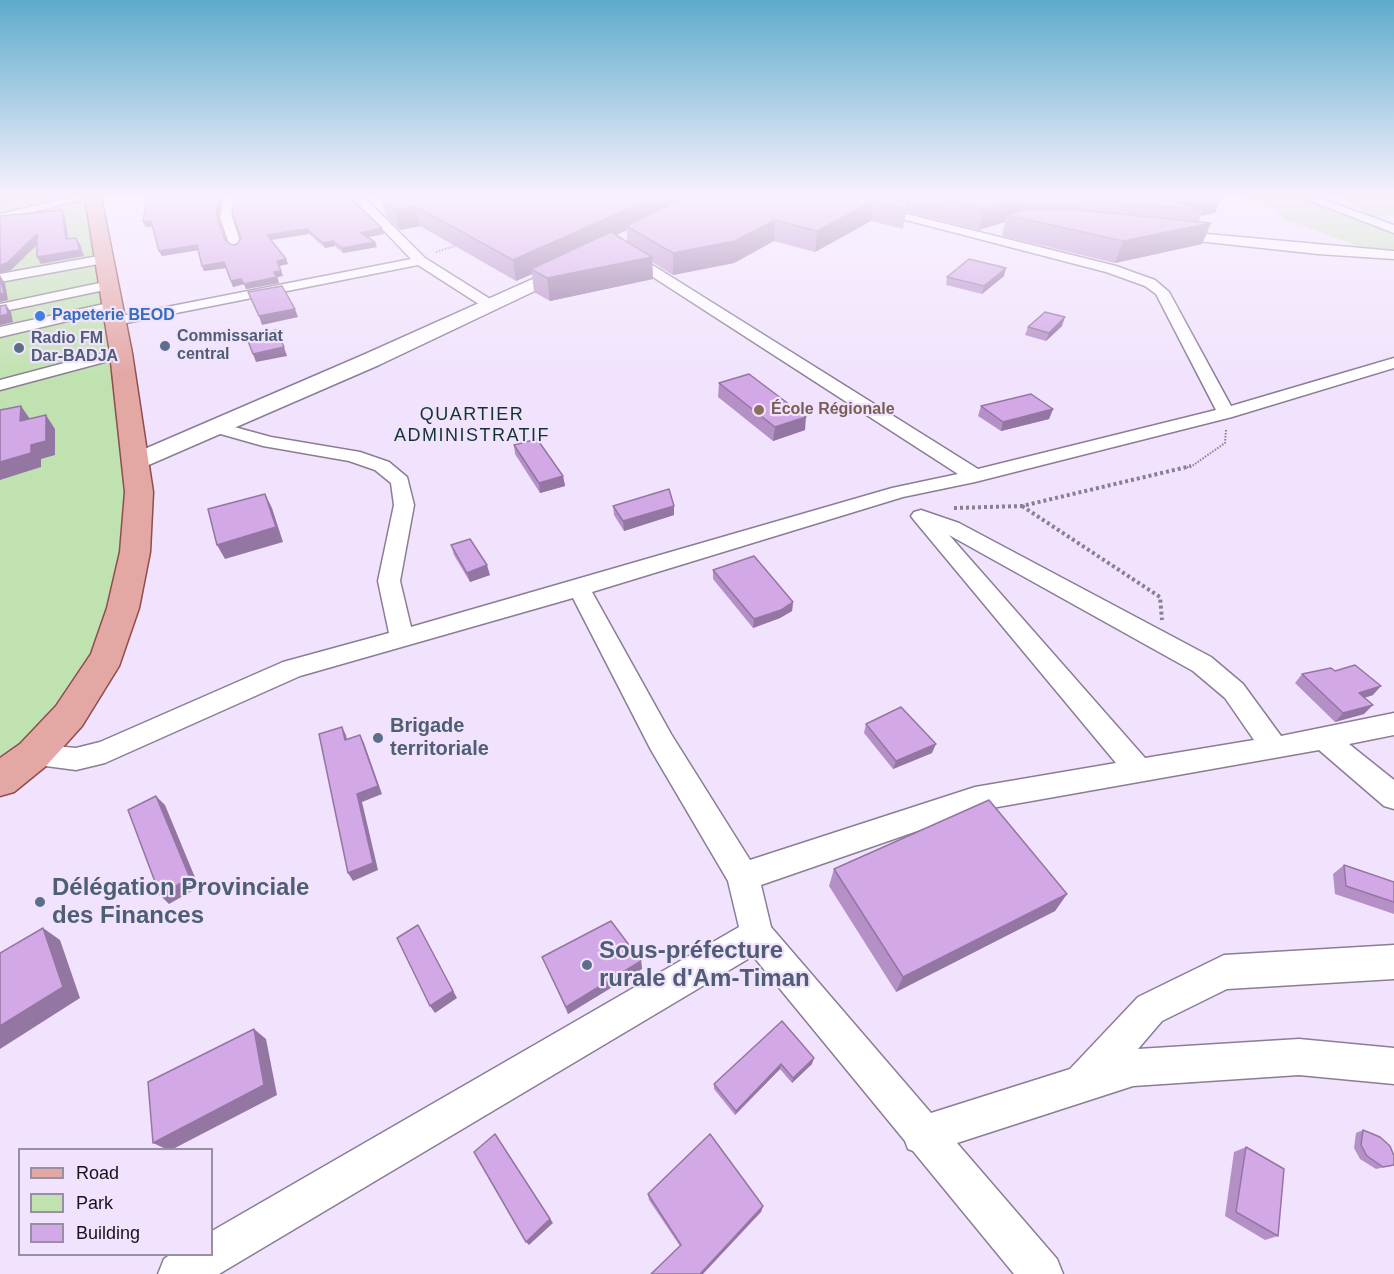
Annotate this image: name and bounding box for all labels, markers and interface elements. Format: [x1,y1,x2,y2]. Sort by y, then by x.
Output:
place label: Papeterie BEOD [52,306,175,326]
marker: Papeterie BEOD [33,309,47,323]
place label: Commissariat central [177,327,283,365]
place label: Radio FM Dar-BADJA [31,329,118,367]
marker: Commissariat central [158,339,172,353]
marker: Radio FM Dar-BADJA [12,341,26,355]
place label: École Régionale [771,400,895,420]
marker: École Régionale [752,403,766,417]
district label: QUARTIER ADMINISTRATIF [394,404,550,446]
place label: Brigade territoriale [390,714,489,761]
marker: Brigade territoriale [371,731,385,745]
place label: Délégation Provinciale des Finances [52,874,309,930]
marker: Délégation Provinciale des Finances [33,895,47,909]
place label: Sous-préfecture rurale d'Am-Timan [599,937,810,993]
marker: Sous-préfecture rurale d'Am-Timan [580,958,594,972]
legend [18,1148,213,1256]
text: Road [76,1163,119,1183]
text: Park [76,1193,113,1213]
text: Building [76,1223,140,1243]

